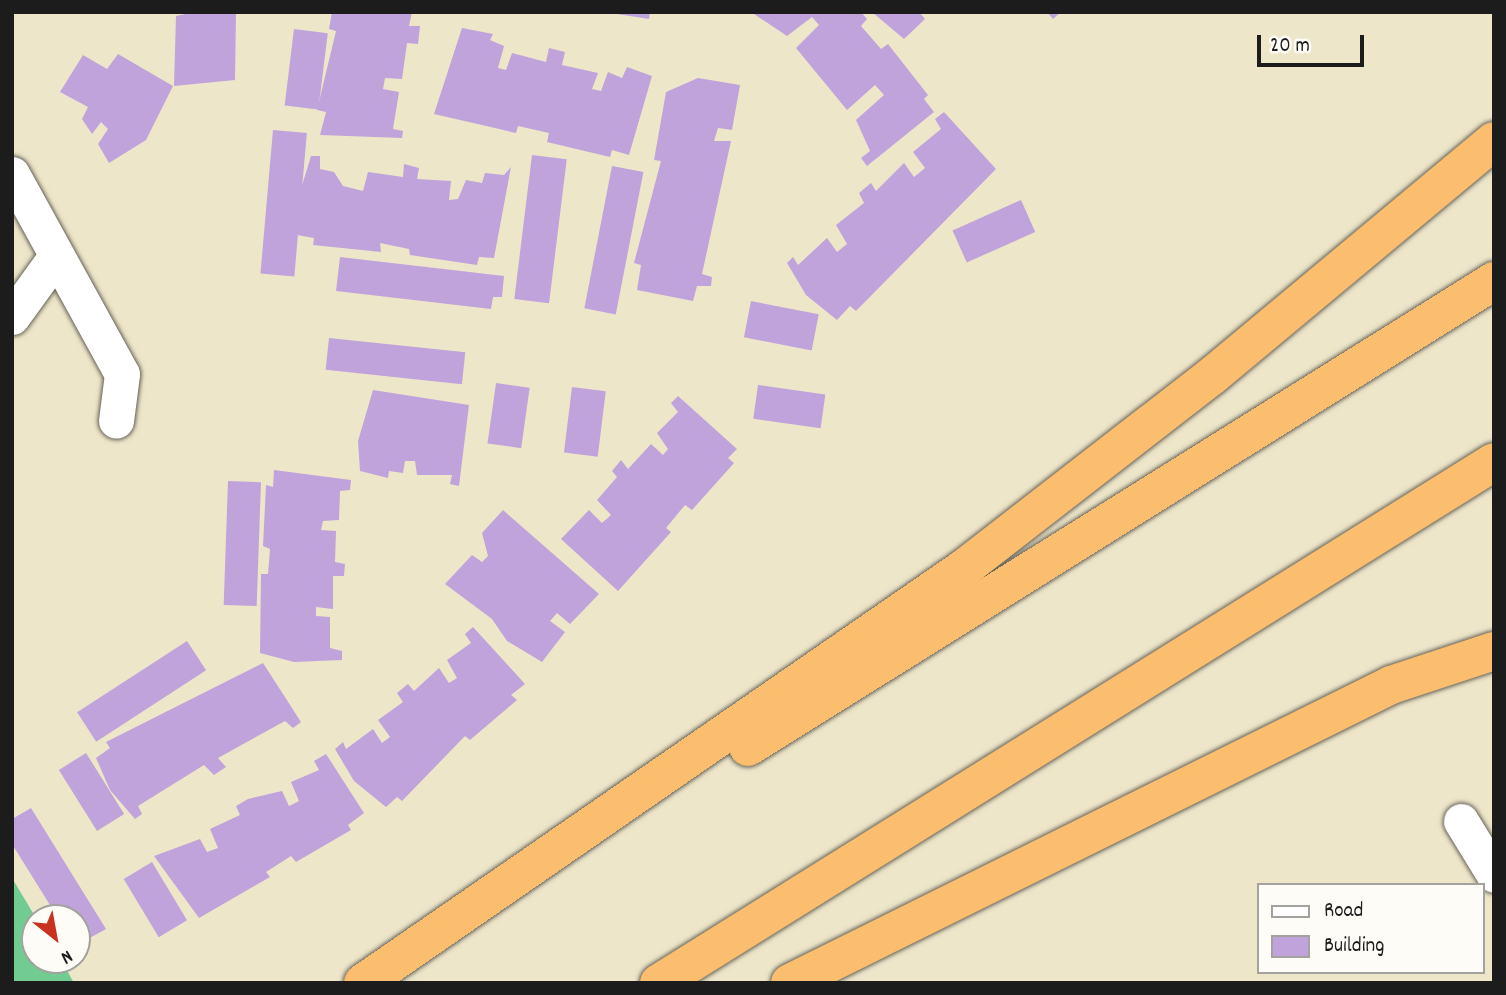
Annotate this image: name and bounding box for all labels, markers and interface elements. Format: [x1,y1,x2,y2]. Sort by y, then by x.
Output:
scale bar [1261,21,1368,65]
text: 20 m [1270,32,1310,62]
legend [1258,883,1485,974]
text: Road [1324,897,1363,927]
north arrow [21,904,91,974]
text: Building [1324,932,1384,962]
text: N [55,942,77,970]

